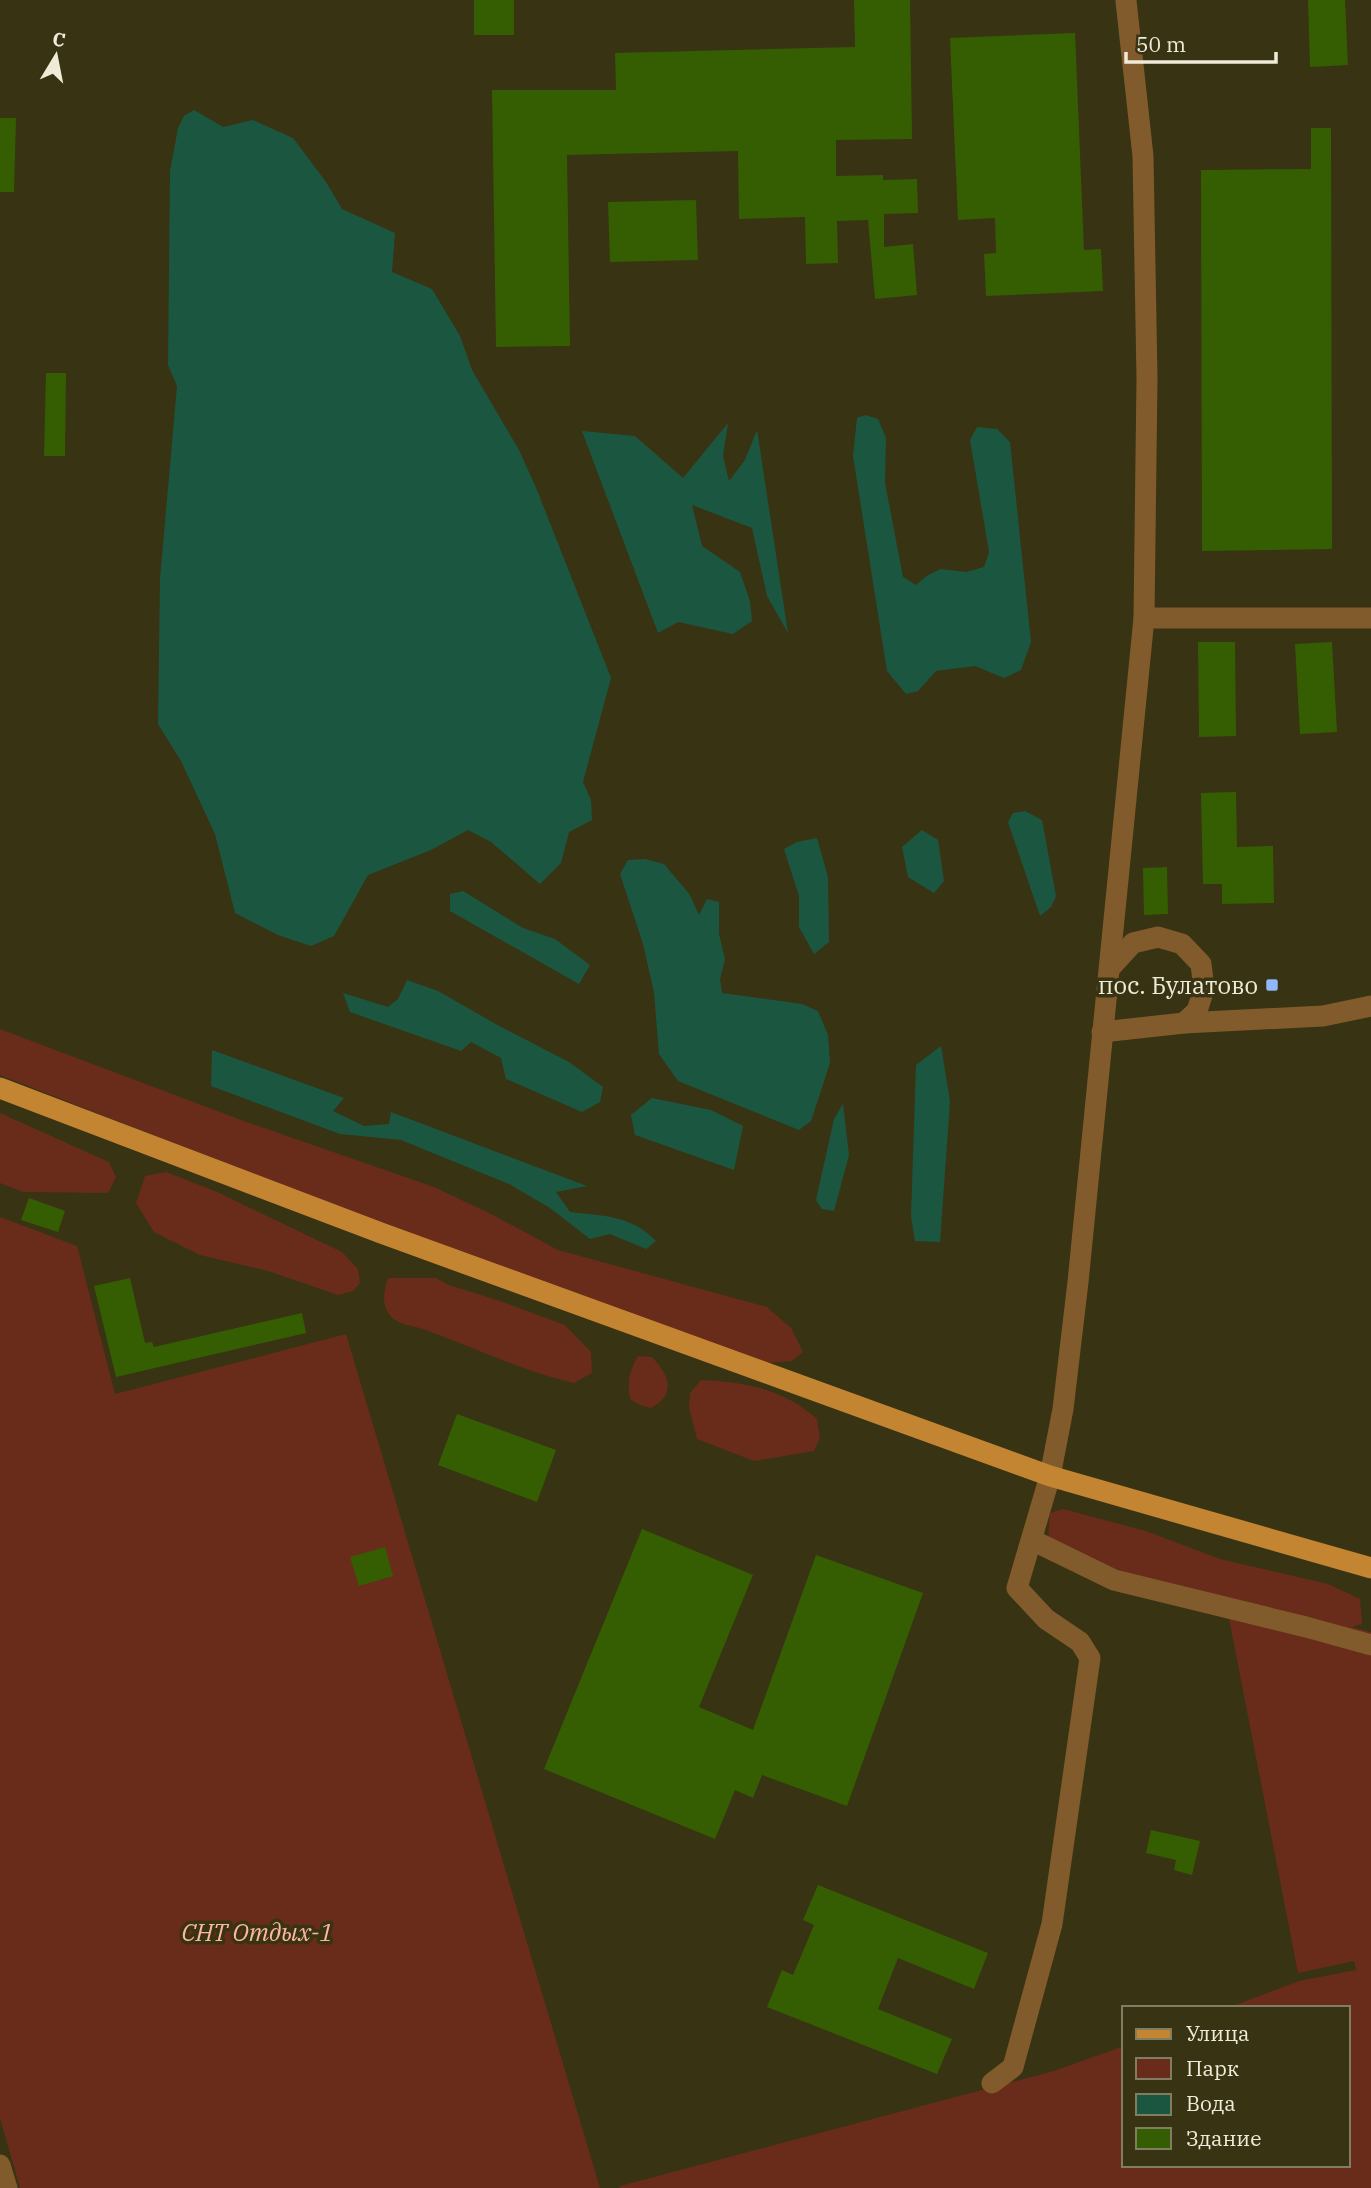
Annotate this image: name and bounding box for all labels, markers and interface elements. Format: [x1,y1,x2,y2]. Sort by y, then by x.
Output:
north arrow [21,21,91,91]
scale bar [1126,21,1276,65]
text: С [51,26,67,52]
text: 50 m [1136,30,1186,58]
place label: пос. Булатово [1098,969,1258,1001]
marker: пос. Булатово [1264,977,1280,993]
park label: СНТ Отдых-1 [182,1916,332,1948]
legend [1122,2006,1350,2167]
text: Улица [1186,2019,1250,2047]
text: Парк [1186,2054,1239,2082]
text: Вода [1186,2089,1236,2117]
text: Здание [1186,2124,1261,2152]

